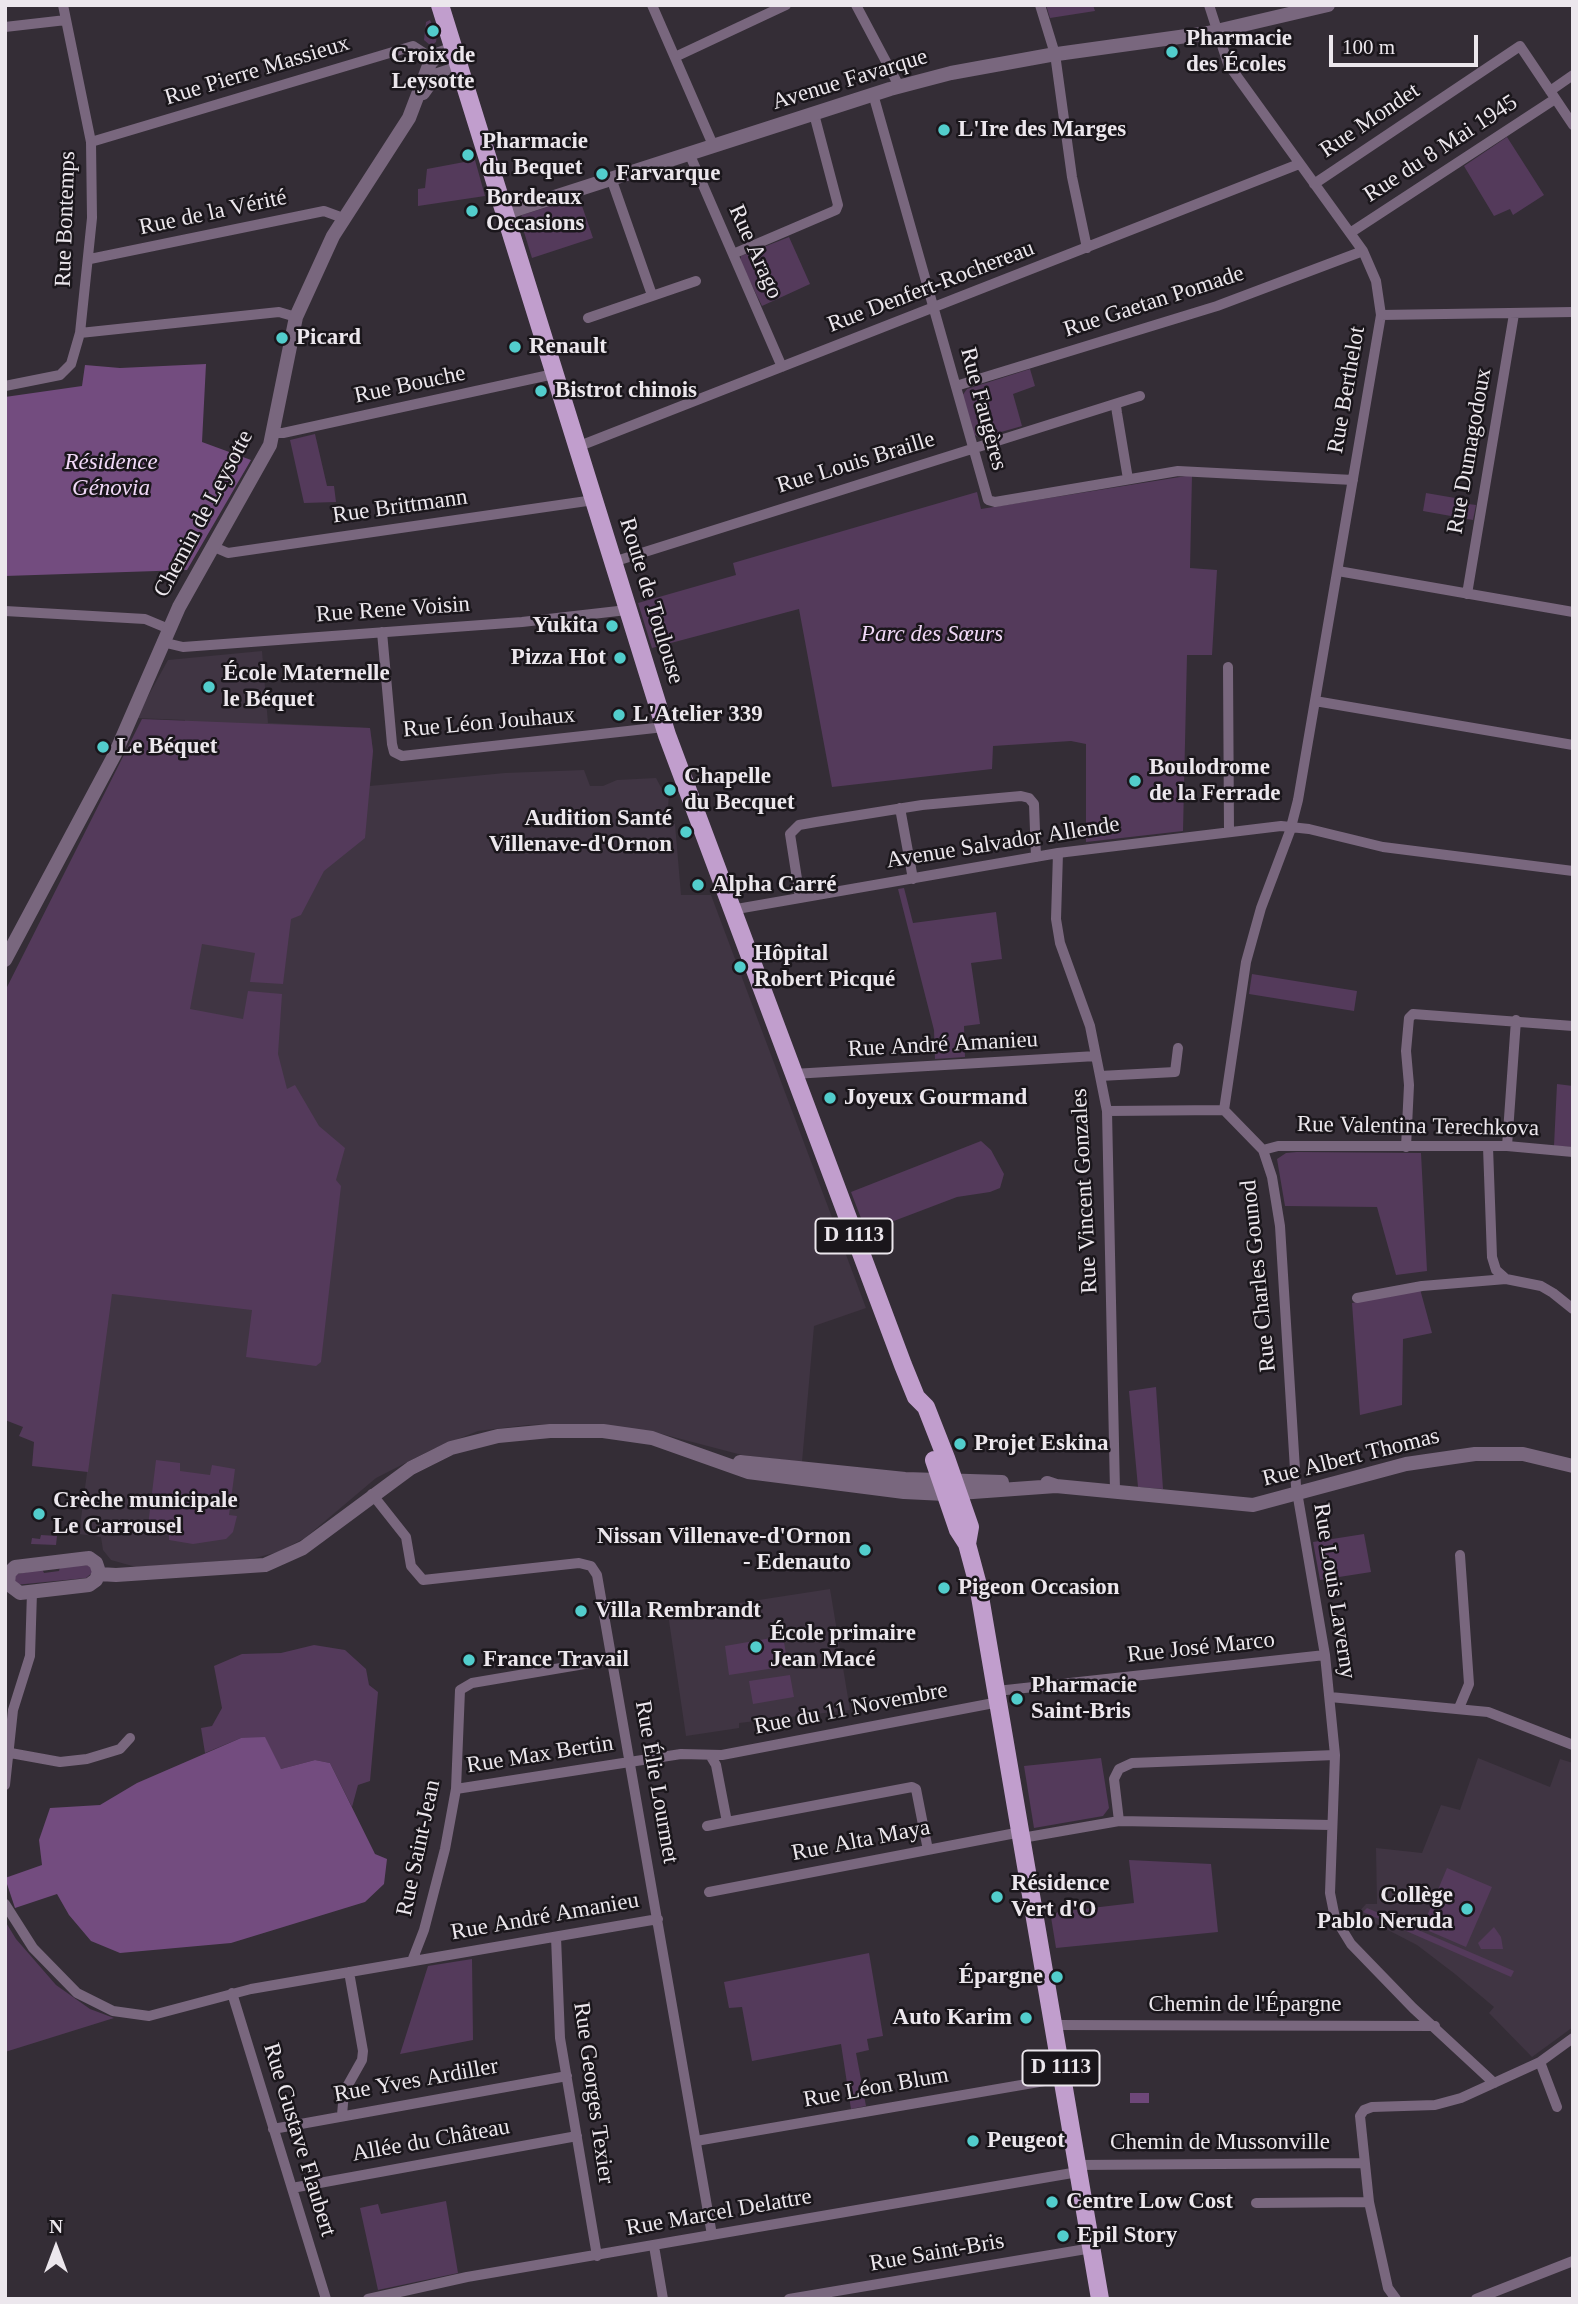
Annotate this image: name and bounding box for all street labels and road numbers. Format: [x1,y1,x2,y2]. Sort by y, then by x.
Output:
street label: Rue Pierre Massieux [161,30,353,112]
street label: Avenue Favarque [769,43,931,117]
street label: Rue Mondet [1315,78,1425,164]
street label: Rue du 8 Mai 1945 [1359,89,1523,209]
street label: Rue Bontemps [50,151,82,287]
street label: Rue de la Vérité [137,184,289,242]
street label: Rue Arago [722,201,788,303]
street label: Rue Denfert-Rochereau [824,235,1038,339]
street label: Rue Gaetan Pomade [1060,260,1248,344]
street label: Rue Berthelot [1322,324,1372,456]
street label: Rue Faugères [953,345,1013,473]
street label: Rue Bouche [352,360,468,410]
street label: Rue Dumagodoux [1442,366,1498,536]
street label: Chemin de Leysotte [148,426,260,602]
street label: Rue Louis Braille [774,426,938,500]
street label: Rue Brittmann [331,484,469,530]
street label: Route de Toulouse [613,515,689,687]
street label: Rue Rene Voisin [315,591,471,629]
street label: Rue Léon Jouhaux [402,702,576,744]
street label: Avenue Salvador Allende [884,811,1122,875]
street label: Rue André Amanieu [847,1026,1039,1064]
street label: Rue Vincent Gonzales [1066,1088,1104,1294]
street label: Rue Valentina Terechkova [1297,1111,1539,1143]
street label: Rue Charles Gounod [1235,1179,1283,1373]
road number: D 1113 [816,1218,892,1254]
street label: Rue Albert Thomas [1260,1423,1442,1493]
street label: Rue Louis Laverny [1306,1501,1362,1681]
street label: Rue José Marco [1126,1627,1276,1669]
street label: Rue du 11 Novembre [752,1677,950,1741]
street label: Rue Élie Lourmet [628,1698,684,1866]
street label: Rue Max Bertin [465,1730,615,1780]
street label: Rue Saint-Jean [391,1777,447,1919]
street label: Rue Alta Maya [789,1814,933,1868]
street label: Rue André Amanieu [449,1887,641,1947]
street label: Chemin de l'Épargne [1149,1991,1341,2019]
street label: Rue Georges Texier [567,2000,619,2186]
street label: Rue Gustave Flaubert [256,2040,342,2240]
road number: D 1113 [1023,2050,1100,2086]
street label: Rue Yves Ardiller [332,2053,500,2109]
street label: Rue Léon Blum [801,2062,951,2114]
street label: Allée du Château [350,2114,512,2168]
street label: Chemin de Mussonville [1110,2129,1330,2157]
street label: Rue Marcel Delattre [624,2183,814,2243]
street label: Rue Saint-Bris [868,2228,1006,2278]

